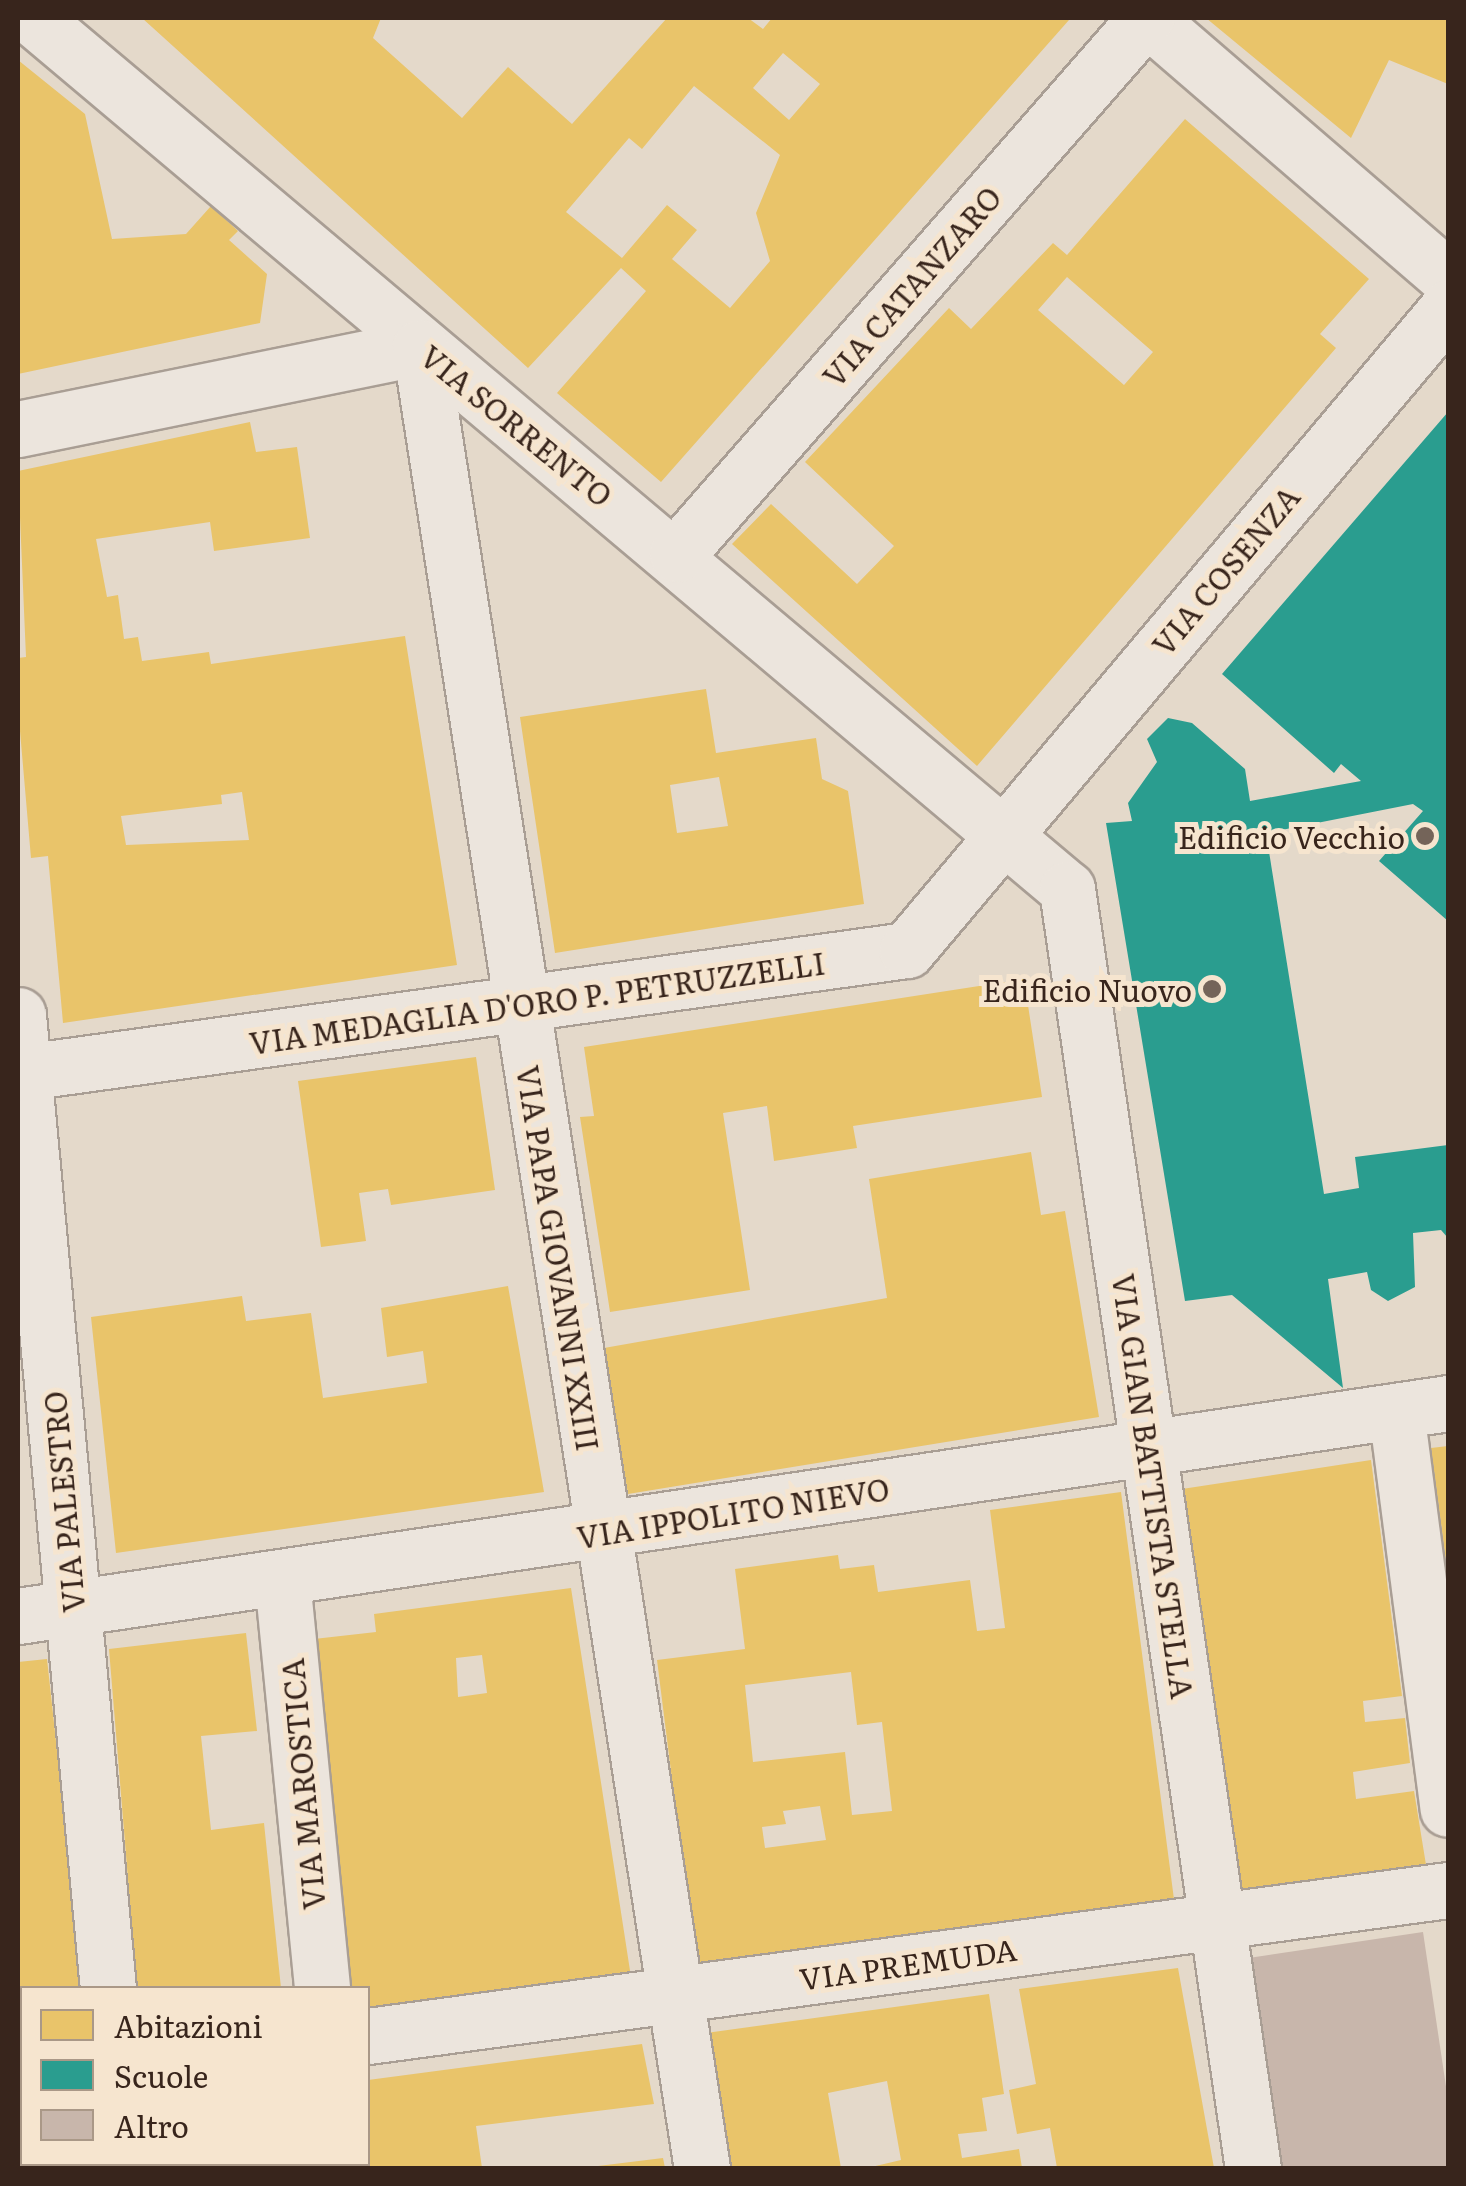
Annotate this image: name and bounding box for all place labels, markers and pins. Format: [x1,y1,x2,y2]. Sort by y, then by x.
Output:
place label: Edificio Vecchio [1178,818,1405,854]
marker: Edificio Vecchio [1414,825,1436,847]
place label: Edificio Nuovo [982,971,1192,1007]
marker: Edificio Nuovo [1201,978,1223,1000]

